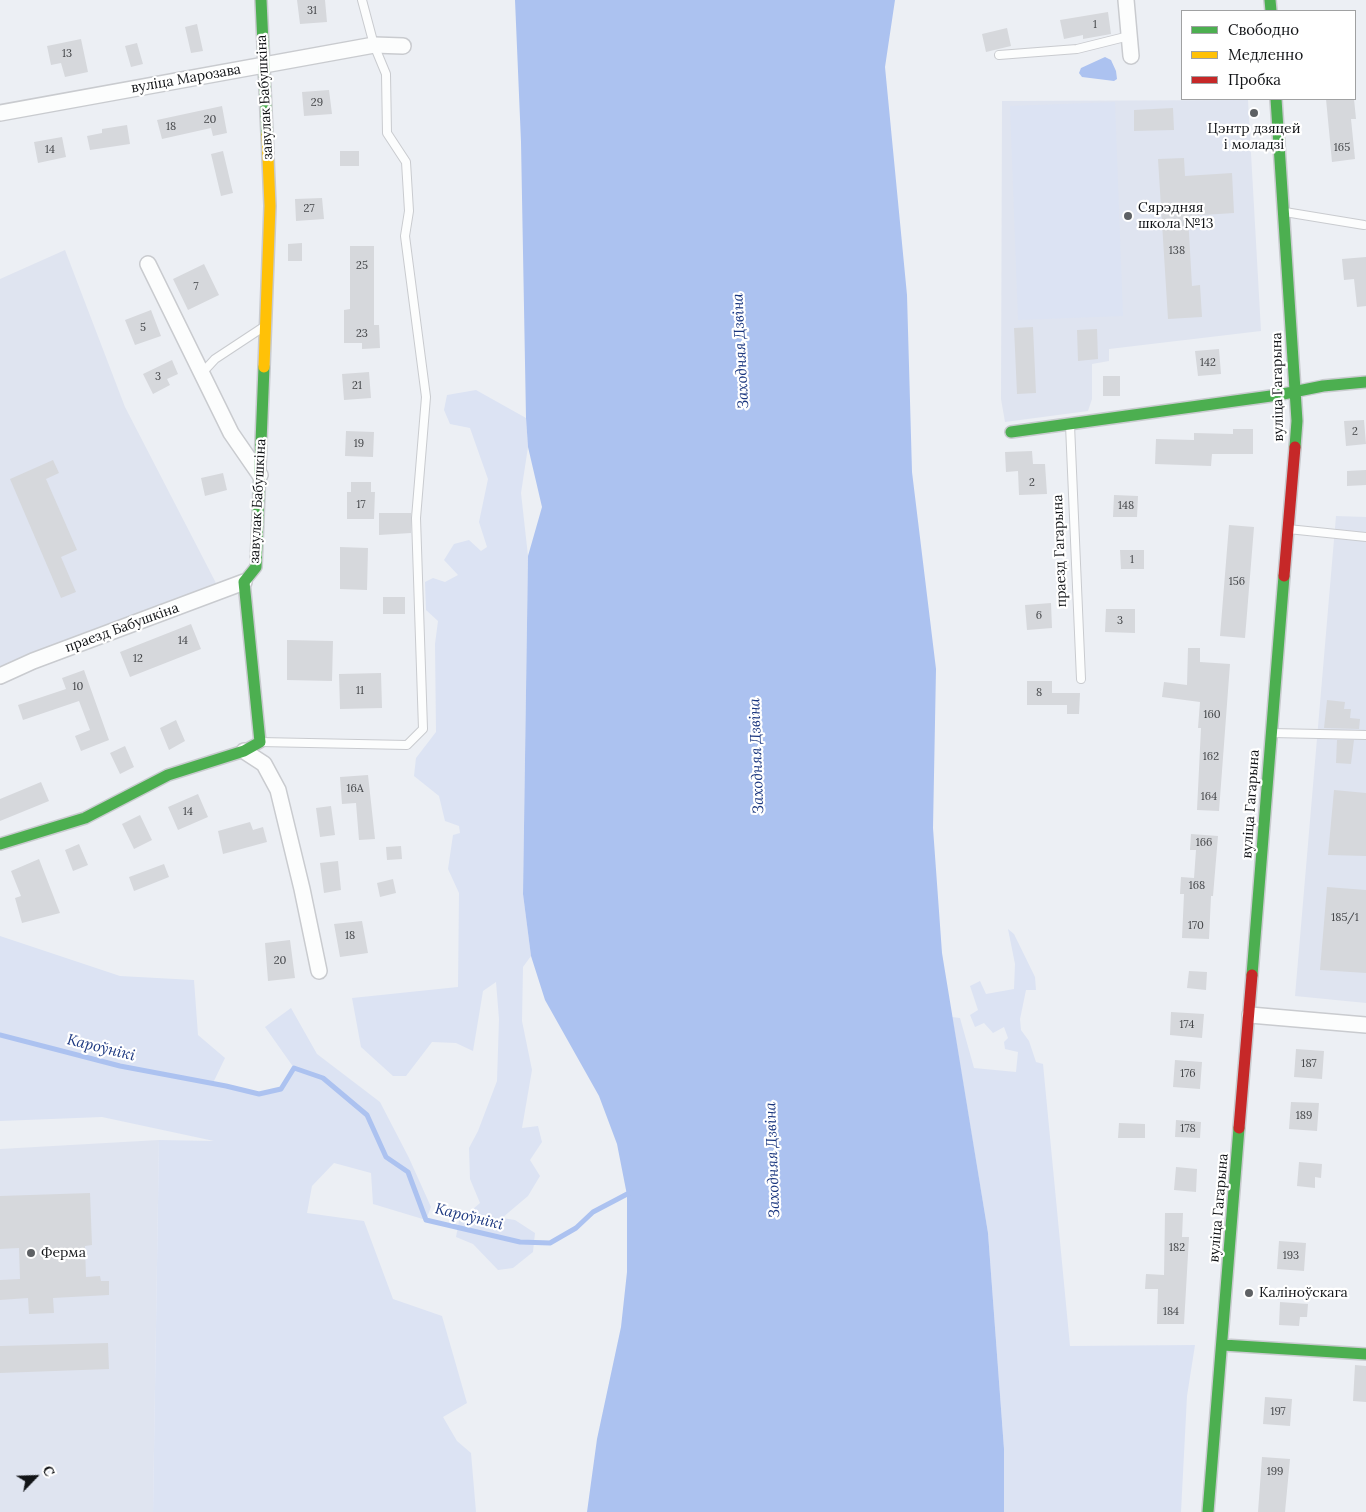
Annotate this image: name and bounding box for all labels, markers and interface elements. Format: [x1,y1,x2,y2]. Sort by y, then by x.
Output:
house number: 31 [307,4,317,18]
legend [1181,10,1356,100]
house number: 1 [1093,18,1097,32]
text: Свободно [1228,20,1299,39]
street label: завулак Бабушкіна [253,34,277,160]
text: Медленно [1228,45,1303,64]
house number: 13 [62,47,72,61]
street label: вуліца Марозава [130,61,242,97]
text: Пробка [1228,70,1281,89]
house number: 29 [311,96,323,110]
marker: Цэнтр дзяцей і моладзі [1248,107,1260,119]
house number: 20 [204,113,216,127]
house number: 18 [166,120,176,134]
place label: Цэнтр дзяцей і моладзі [1208,121,1300,154]
house number: 165 [1334,141,1350,155]
house number: 14 [45,143,55,157]
place label: Сярэдняя школа №13 [1138,200,1214,232]
house number: 27 [304,202,314,216]
marker: Сярэдняя школа №13 [1122,210,1134,222]
house number: 138 [1169,244,1185,258]
house number: 25 [356,259,368,273]
house number: 7 [193,280,199,294]
water label: Заходняя Дзвіна [729,293,753,409]
house number: 5 [140,321,146,335]
house number: 23 [356,327,368,341]
street label: вуліца Гагарына [1269,332,1287,442]
house number: 142 [1200,356,1216,370]
house number: 3 [155,370,161,384]
house number: 21 [352,379,362,393]
house number: 2 [1352,425,1358,439]
house number: 19 [354,437,364,451]
street label: завулак Бабушкіна [246,438,270,564]
house number: 2 [1029,476,1035,490]
street label: праезд Гагарына [1050,494,1070,608]
house number: 17 [356,498,366,512]
house number: 148 [1118,499,1134,513]
house number: 1 [1130,553,1134,567]
house number: 156 [1229,575,1245,589]
street label: праезд Бабушкіна [63,600,181,656]
house number: 6 [1036,609,1042,623]
house number: 3 [1117,614,1123,628]
house number: 14 [178,634,188,648]
house number: 12 [133,652,143,666]
house number: 10 [73,680,83,694]
house number: 11 [356,684,364,698]
house number: 8 [1036,686,1042,700]
water label: Заходняя Дзвіна [746,698,768,814]
house number: 160 [1203,708,1221,722]
street label: вуліца Гагарына [1239,749,1263,859]
house number: 162 [1203,750,1219,764]
house number: 16А [346,782,364,796]
house number: 164 [1201,790,1217,804]
house number: 14 [183,805,193,819]
house number: 166 [1196,836,1212,850]
house number: 168 [1189,879,1205,893]
house number: 185/1 [1331,911,1359,925]
house number: 170 [1188,919,1204,933]
house number: 18 [345,929,355,943]
house number: 20 [274,954,286,968]
house number: 174 [1180,1018,1194,1032]
water label: Кароўнікі [65,1031,137,1065]
house number: 187 [1301,1057,1317,1071]
house number: 176 [1180,1067,1196,1081]
water label: Заходняя Дзвіна [762,1102,784,1218]
house number: 189 [1296,1109,1312,1123]
house number: 178 [1180,1122,1196,1136]
street label: вуліца Гагарына [1206,1153,1232,1263]
water label: Кароўнікі [433,1200,505,1234]
house number: 182 [1169,1241,1185,1255]
place label: Ферма [41,1245,86,1261]
marker: Ферма [25,1247,37,1259]
house number: 193 [1283,1249,1299,1263]
place label: Каліноўскага [1259,1285,1348,1301]
marker: Каліноўскага [1243,1287,1255,1299]
house number: 184 [1163,1305,1179,1319]
house number: 197 [1270,1405,1286,1419]
north arrow [10,1452,60,1502]
text: С [39,1463,59,1479]
house number: 199 [1267,1465,1283,1479]

